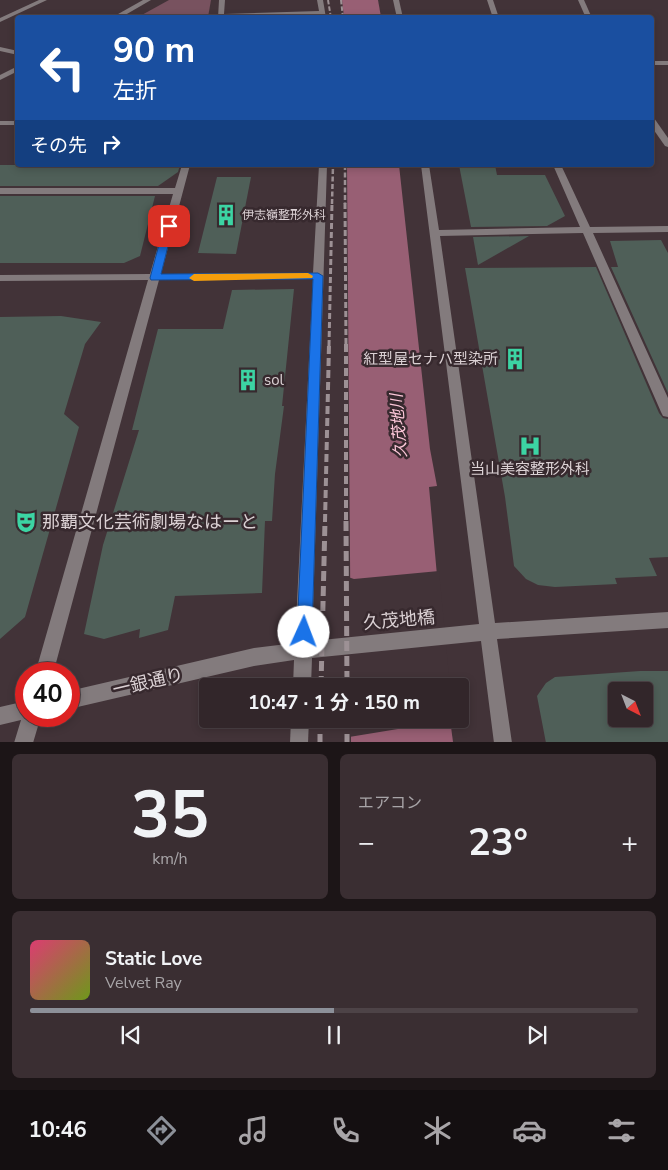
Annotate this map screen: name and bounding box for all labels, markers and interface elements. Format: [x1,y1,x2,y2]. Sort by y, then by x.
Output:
text: 90 m [113,27,195,74]
icon: left [30,35,95,100]
text: 左折 [113,76,157,106]
icon: right [97,130,125,158]
text: その先 [30,133,87,159]
building icon: 伊志嶺整形外科 [213,202,239,228]
pin [148,205,190,247]
place label: 伊志嶺整形外科 [242,207,326,223]
icon: arrive [155,212,183,240]
building icon: 紅型屋セナハ型染所 [502,346,528,372]
place label: 紅型屋セナハ型染所 [363,349,498,369]
building icon: sol [235,367,261,393]
place label: sol [264,370,285,390]
water label: 久茂地川 [386,391,412,459]
hospital icon: 当山美容整形外科 [517,433,543,459]
place label: 当山美容整形外科 [470,459,590,479]
theatre icon: 那覇文化芸術劇場なはーと [13,509,39,535]
place label: 那覇文化芸術劇場なはーと [42,510,258,534]
position arrow [277,605,329,657]
street label: 久茂地橋 [362,605,436,635]
speed limit sign: 40 [15,662,80,727]
street label: 一銀通り [110,662,186,702]
north arrow [608,682,652,728]
map controls [608,682,653,727]
text: 10:47 · 1 分 · 150 m [248,690,420,716]
text: 35 [131,771,209,860]
text: エアコン [358,792,422,814]
text: 23° [468,817,528,868]
text: − [358,824,375,862]
text: + [621,824,638,862]
text: km/h [152,848,188,870]
text: Static Love [105,946,202,972]
text: Velvet Ray [105,972,182,994]
icon: previous [117,1021,145,1049]
icon: pause [320,1021,348,1049]
icon: next [523,1021,551,1049]
icon: directions [144,1113,179,1148]
icon: music [236,1113,271,1148]
icon: phone [328,1113,363,1148]
icon: climate [420,1113,455,1148]
icon: car [512,1113,547,1148]
icon: filters [604,1113,639,1148]
text: 10:46 [29,1115,87,1145]

